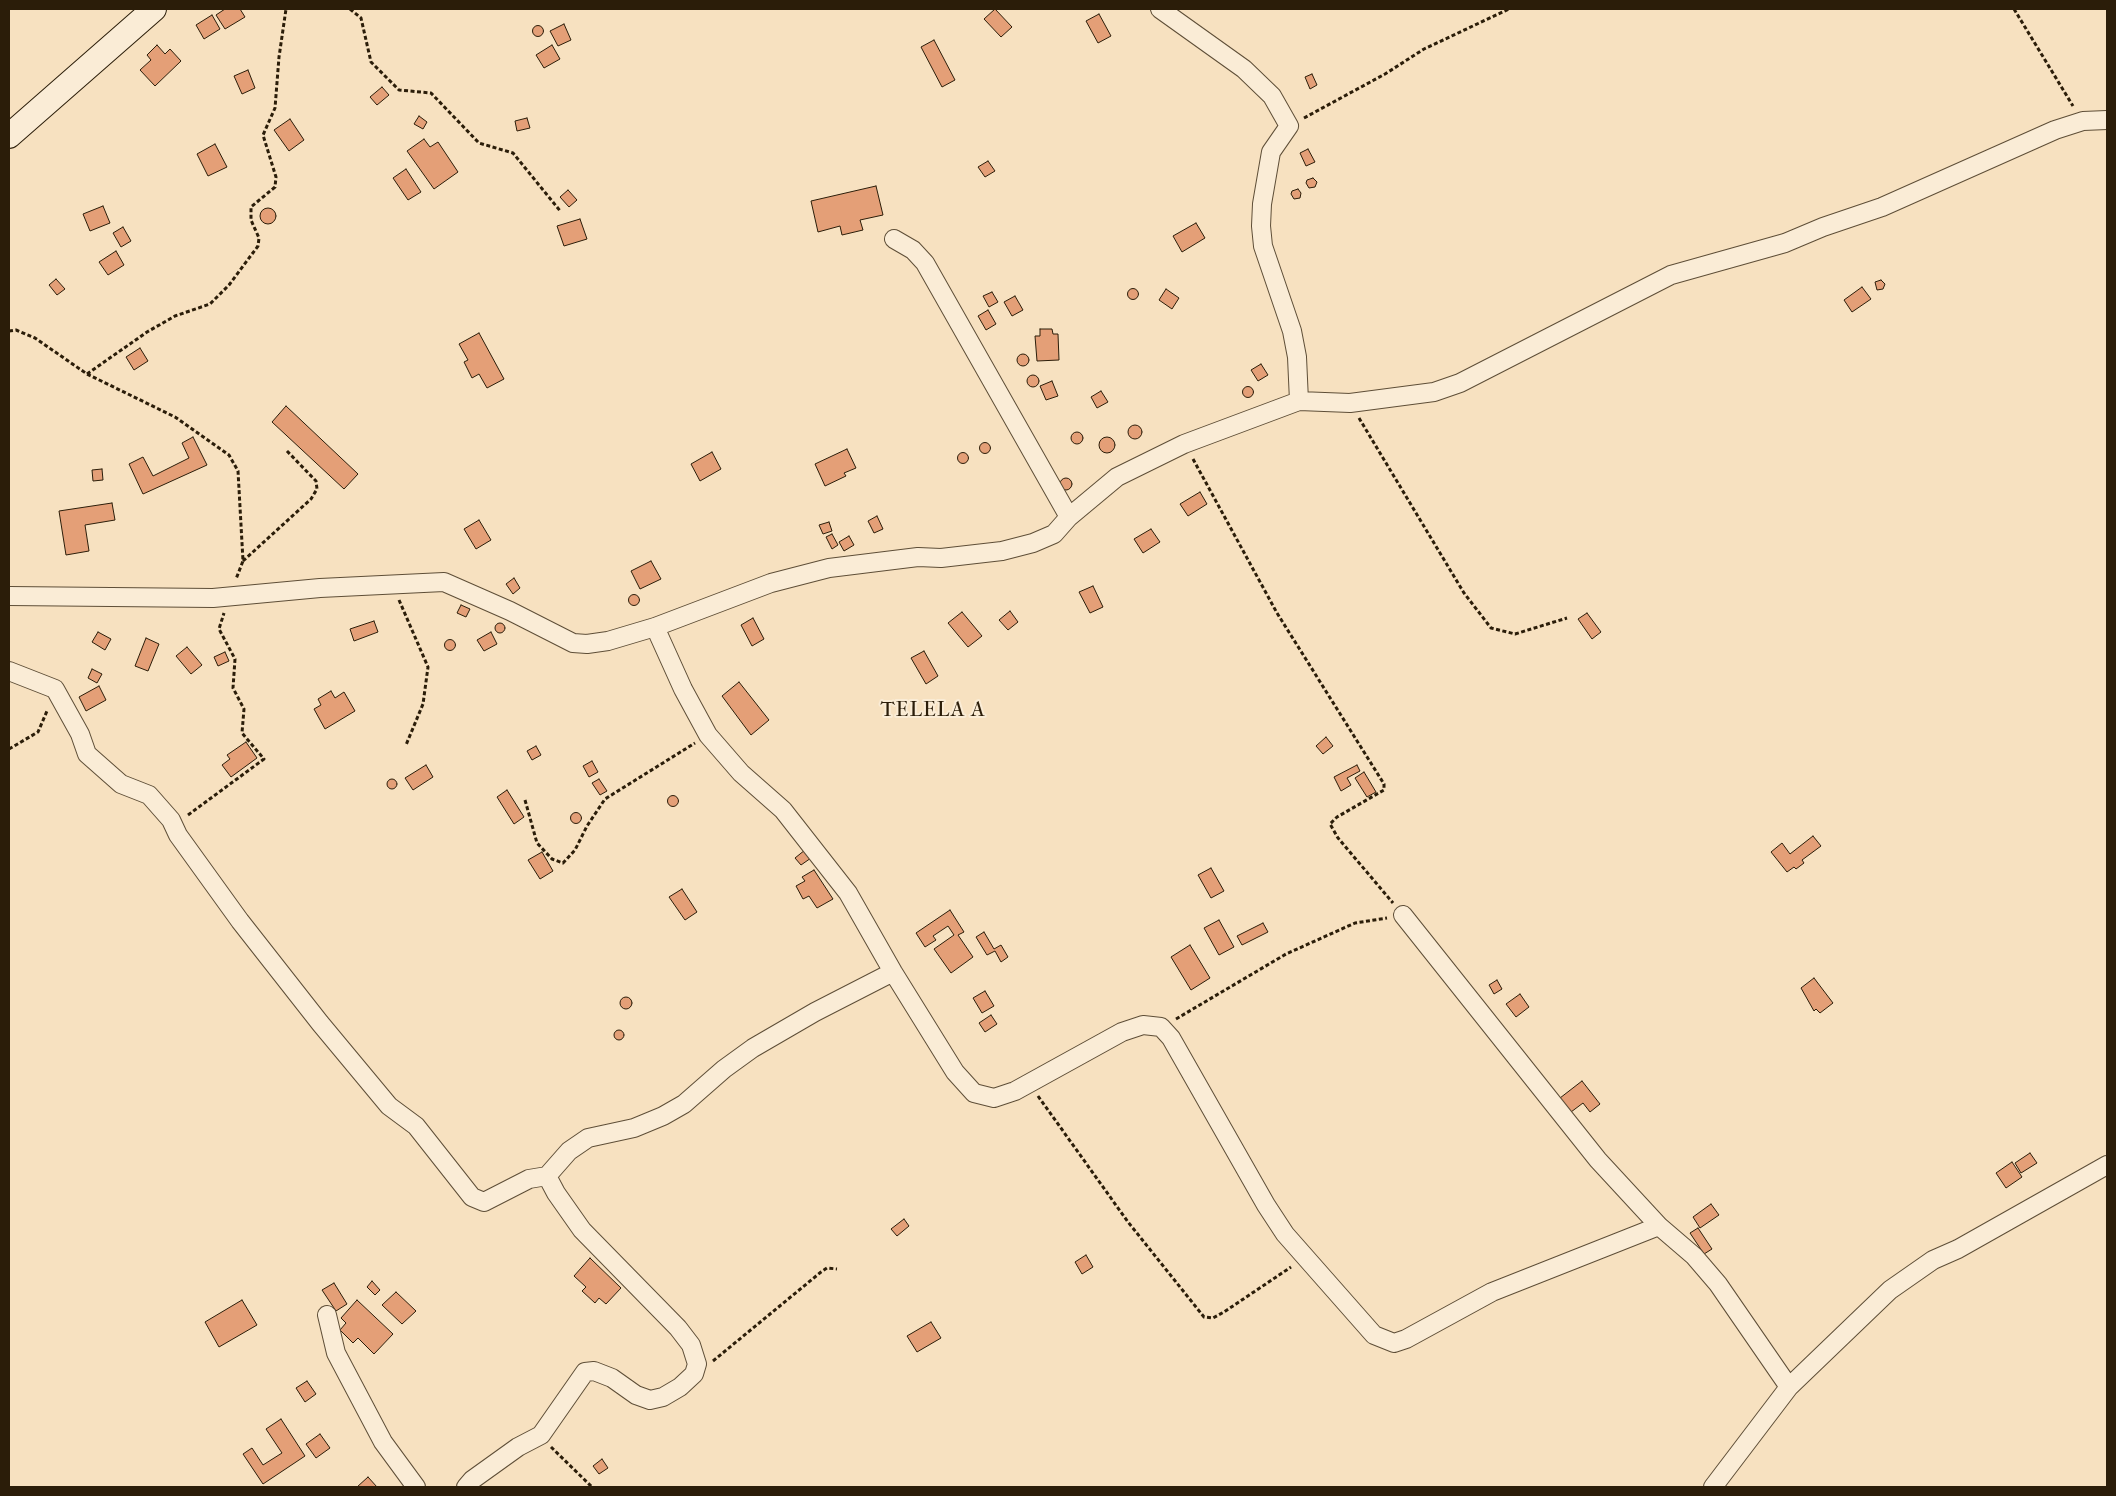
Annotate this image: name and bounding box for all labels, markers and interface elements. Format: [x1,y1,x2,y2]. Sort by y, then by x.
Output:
district label: TELELA A [879,698,987,724]

